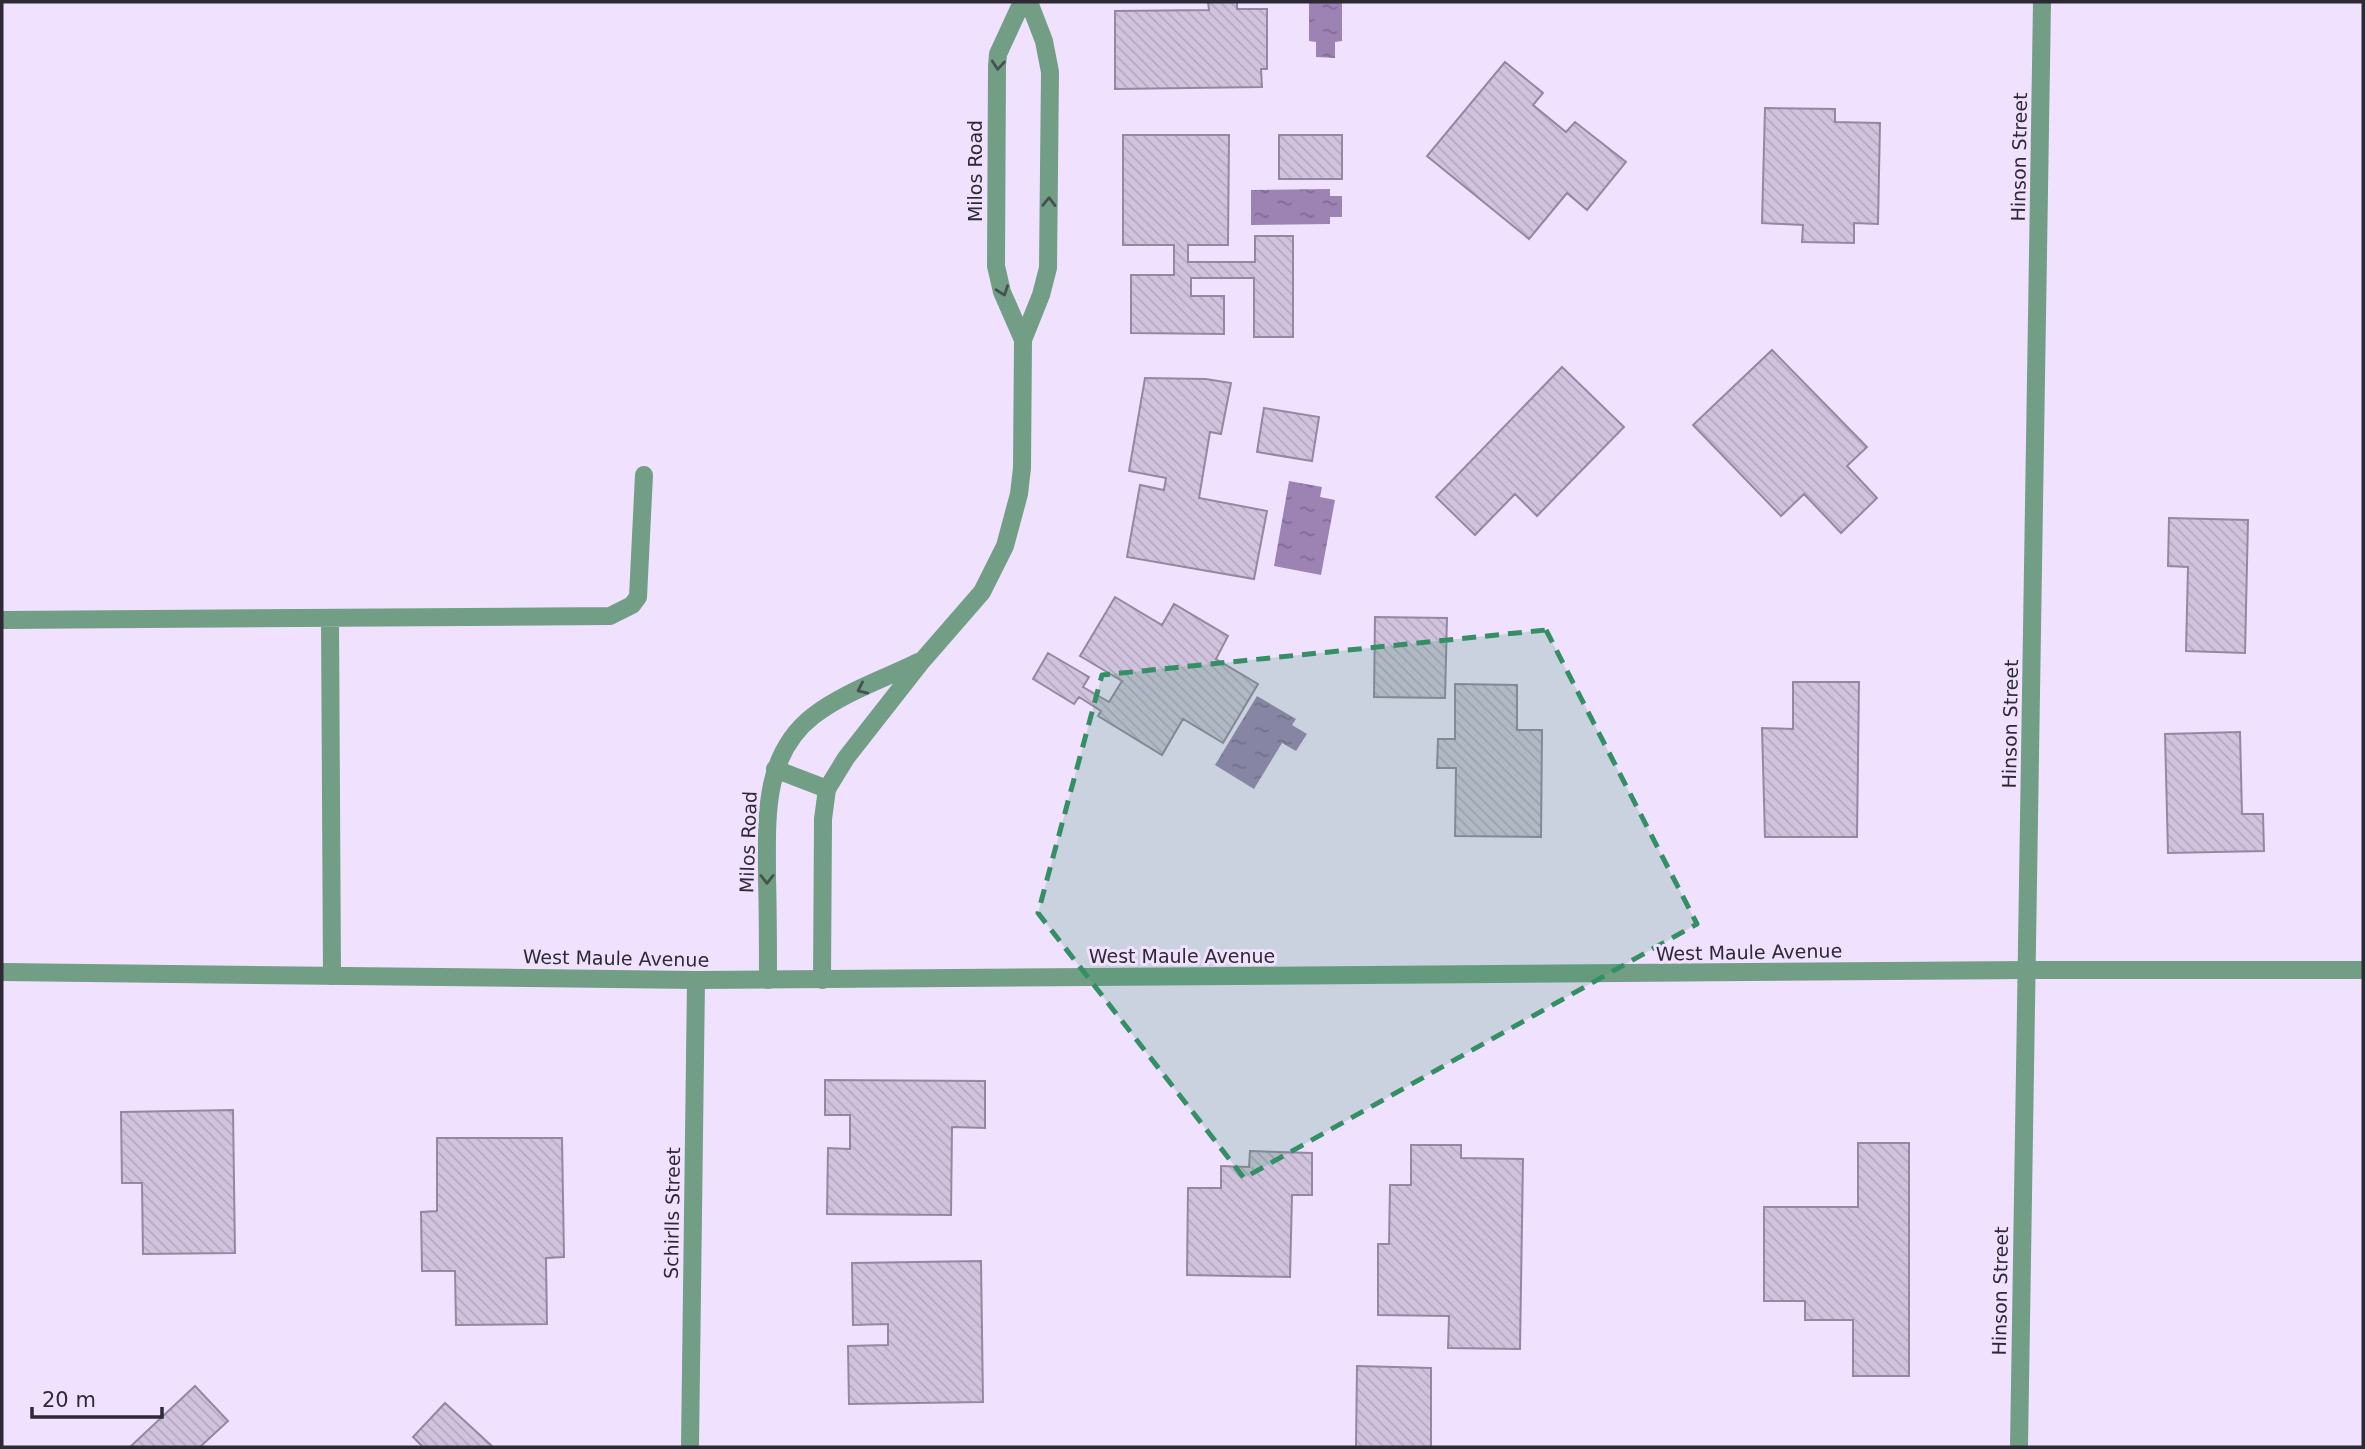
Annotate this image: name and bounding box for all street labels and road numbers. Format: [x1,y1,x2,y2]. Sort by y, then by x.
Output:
street label: Hinson Street [2007,92,2031,222]
street label: Milos Road [964,120,986,222]
street label: Hinson Street [1998,659,2022,789]
street label: Milos Road [735,791,761,893]
street label: West Maule Avenue [1656,939,1842,965]
street label: West Maule Avenue [523,945,709,971]
street label: West Maule Avenue [1089,945,1275,967]
street label: Schirlls Street [660,1147,684,1279]
street label: Hinson Street [1988,1226,2012,1356]

